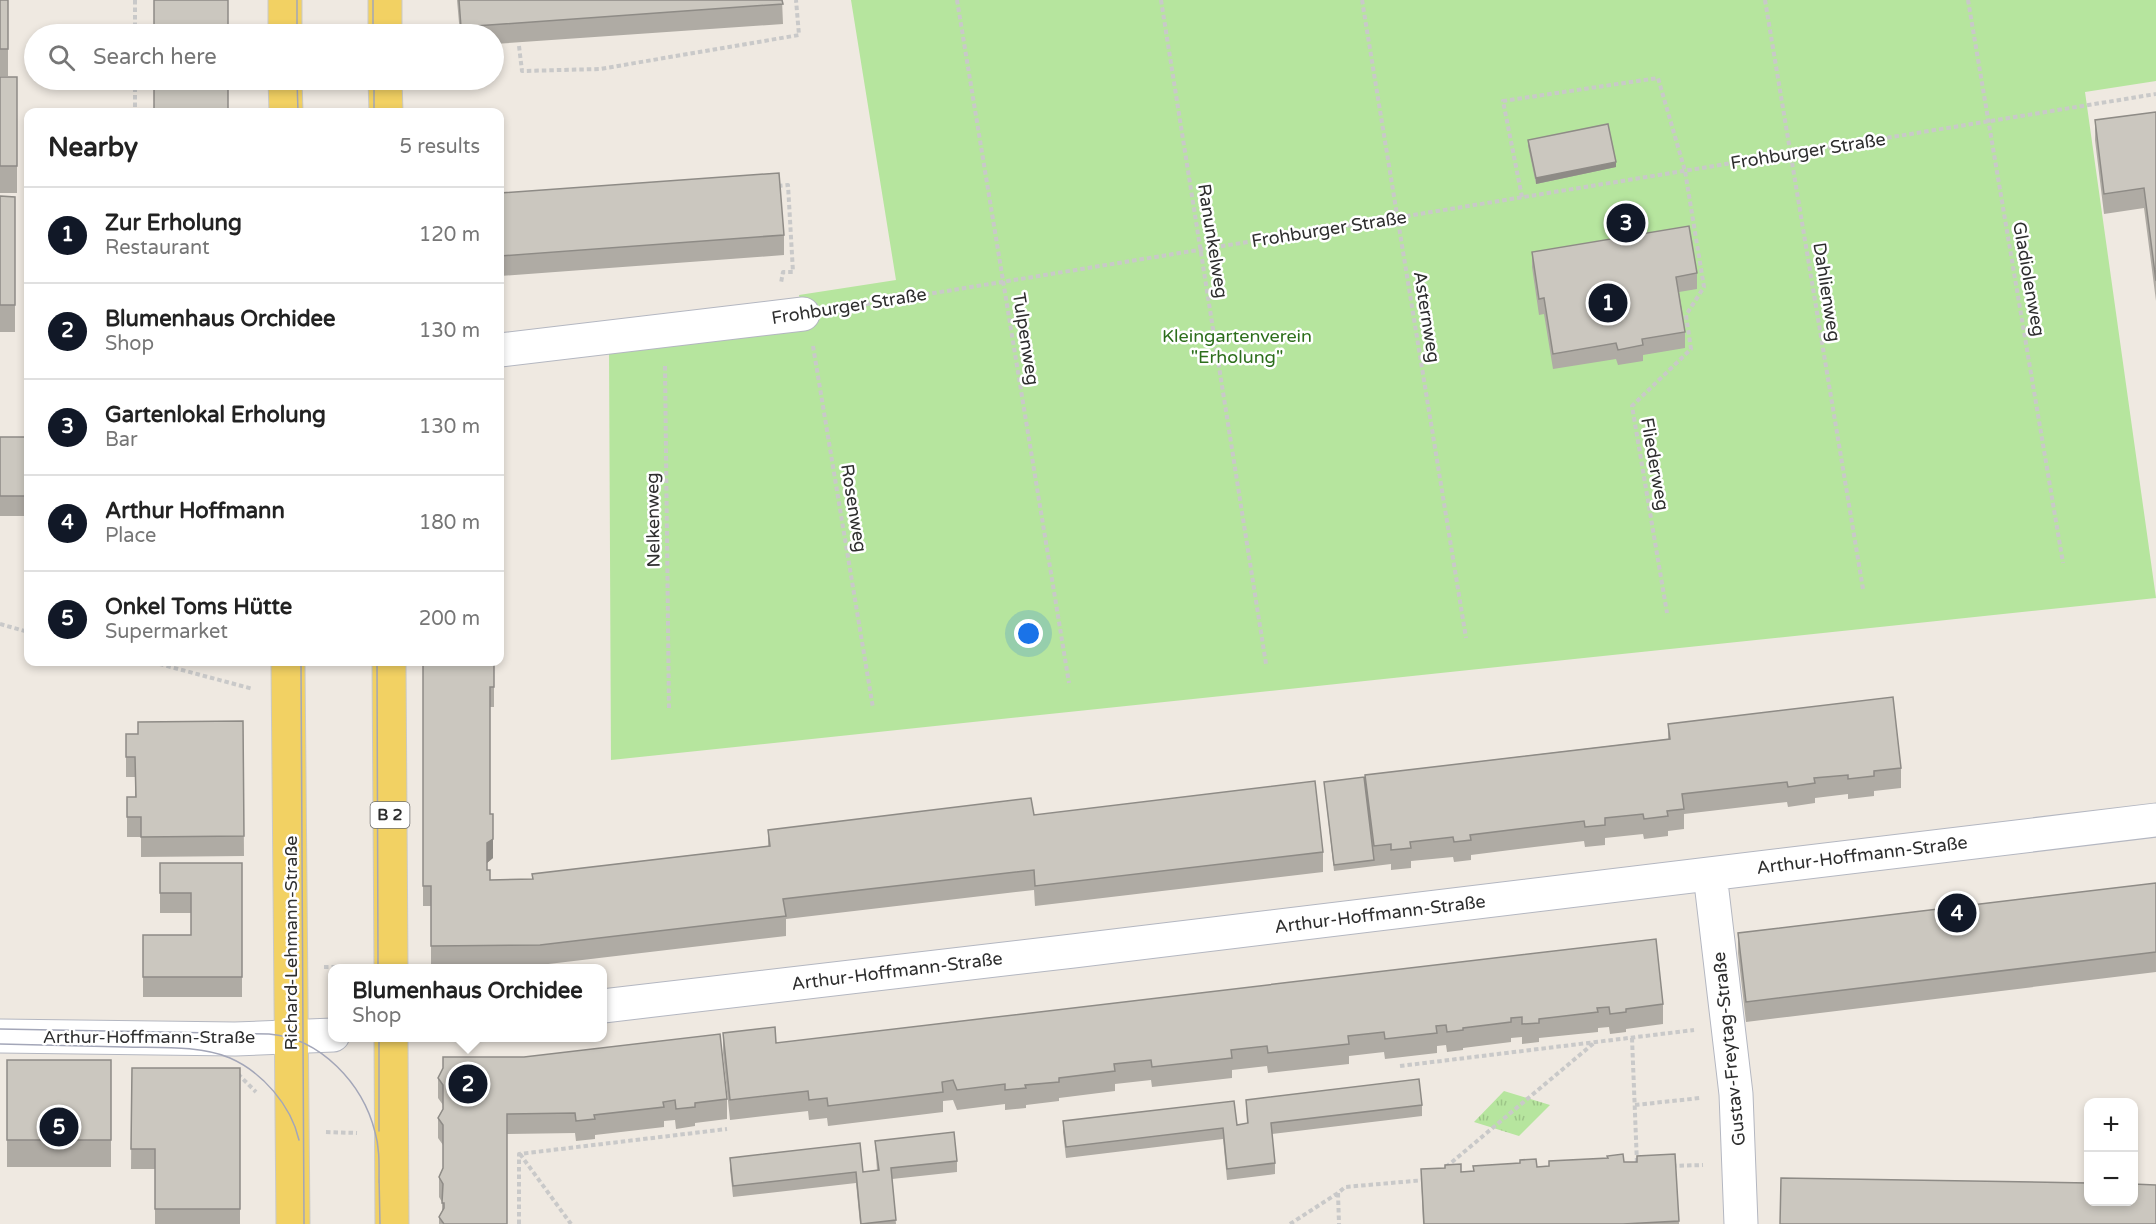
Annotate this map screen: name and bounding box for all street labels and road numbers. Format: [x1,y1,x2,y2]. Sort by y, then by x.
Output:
street label: Frohburger Straße [1729,128,1887,174]
street label: Ranunkelweg [1193,182,1233,300]
street label: Frohburger Straße [1250,206,1408,252]
street label: Gladiolenweg [2008,220,2050,338]
street label: Dahlienweg [1808,241,1846,343]
street label: Asternweg [1409,270,1445,364]
street label: Frohburger Straße [770,283,928,329]
street label: Tulpenweg [1008,291,1044,387]
street label: Fliederweg [1636,416,1674,512]
street label: Rosenweg [836,462,872,554]
street label: Nelkenweg [641,472,665,568]
road number: B 2 [370,802,410,828]
street label: Arthur-Hoffmann-Straße [1755,831,1969,879]
street label: Richard-Lehmann-Straße [280,835,302,1051]
street label: Arthur-Hoffmann-Straße [1273,890,1487,938]
street label: Arthur-Hoffmann-Straße [790,947,1004,995]
street label: Gustav-Freytag-Straße [1708,951,1750,1147]
street label: Arthur-Hoffmann-Straße [43,1026,255,1048]

